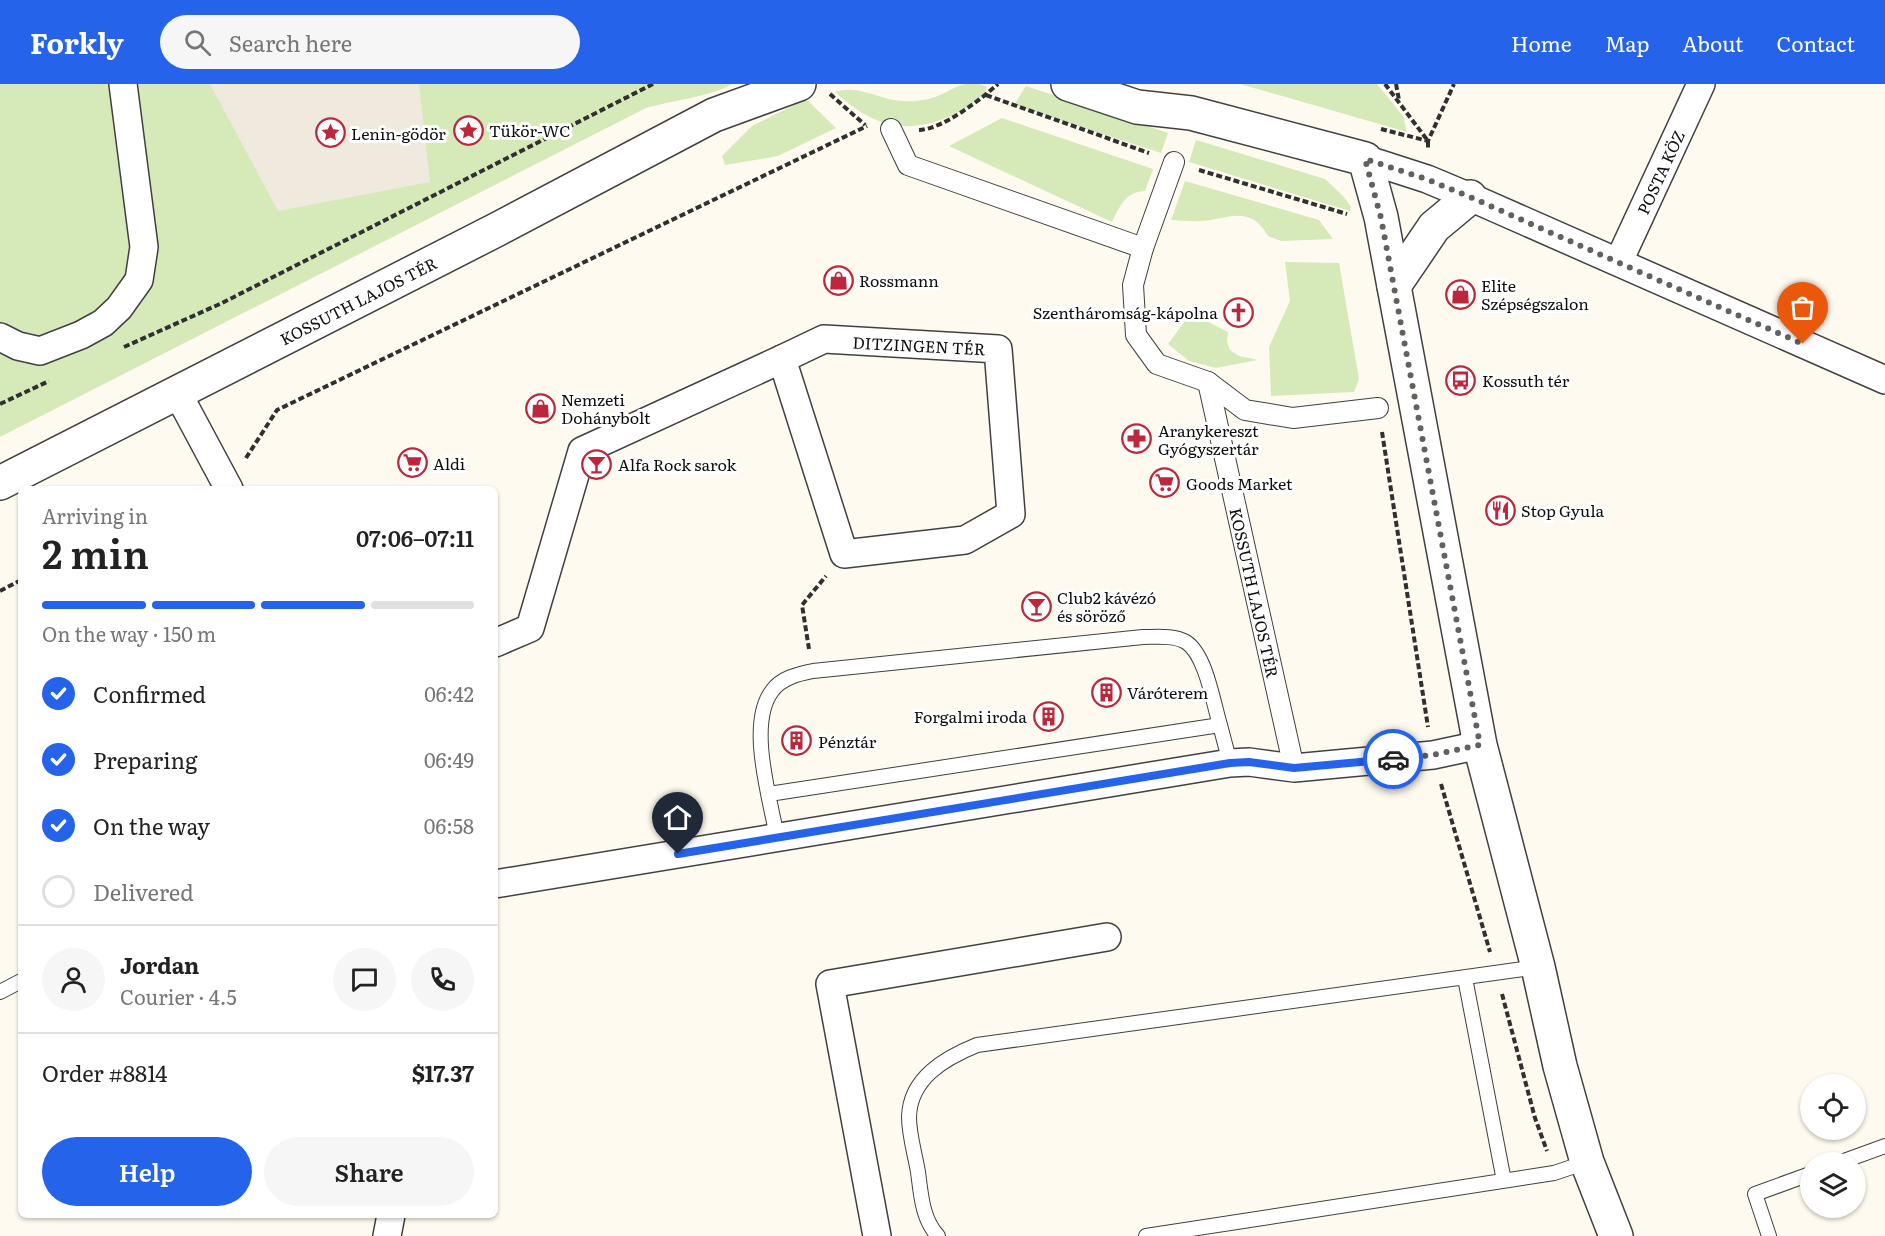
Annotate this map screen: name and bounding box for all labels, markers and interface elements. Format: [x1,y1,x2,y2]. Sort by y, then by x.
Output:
search box [160,15,580,69]
text: Forkly [30,21,124,63]
icon: search [181,26,214,59]
text: Search here [229,26,352,59]
text: Home [1511,27,1572,58]
text: Map [1605,27,1649,58]
text: About [1682,27,1744,58]
text: Contact [1777,27,1855,58]
place icon: Tükör-WC [452,114,484,146]
place icon: Lenin-gödör [314,117,346,149]
place label: Tükör-WC [489,118,570,142]
place label: Lenin-gödör [351,121,446,145]
street label: POSTA KÖZ [1630,126,1690,218]
street label: KOSSUTH LAJOS TÉR [275,250,441,350]
shop icon: Rossmann [822,264,854,296]
place label: Rossmann [859,268,939,292]
place label: Elite Szépségszalon [1481,273,1589,315]
shop icon: Elite Szépségszalon [1444,278,1476,310]
pin [1777,282,1828,344]
icon: bag [1786,291,1819,324]
church icon: Szentháromság-kápolna [1223,296,1255,328]
place label: Szentháromság-kápolna [1033,300,1218,324]
street label: DITZINGEN TÉR [852,330,986,360]
bus stop icon: Kossuth tér [1445,364,1477,396]
place label: Kossuth tér [1482,368,1570,392]
place label: Nemzeti Dohánybolt [561,387,651,429]
shop icon: Nemzeti Dohánybolt [524,392,556,424]
place label: Aranykereszt Gyógyszertár [1158,418,1259,460]
pharmacy icon: Aranykereszt Gyógyszertár [1121,423,1153,455]
supermarket icon: Aldi [396,447,428,479]
bar icon: Alfa Rock sarok [581,448,613,480]
place label: Aldi [433,451,465,475]
place label: Alfa Rock sarok [618,452,737,476]
supermarket icon: Goods Market [1149,467,1181,499]
place label: Goods Market [1186,471,1293,495]
restaurant icon: Stop Gyula [1484,494,1516,526]
place label: Stop Gyula [1521,498,1605,522]
text: Arriving in [42,500,148,530]
street label: KOSSUTH LAJOS TÉR [1224,505,1286,681]
text: 07:06–07:11 [356,521,474,554]
text: 2 min [42,523,149,581]
place label: Club2 kávézó és söröző [1057,585,1156,627]
bar icon: Club2 kávézó és söröző [1020,590,1052,622]
text: On the way · 150 m [42,618,216,648]
building icon: Váróterem [1090,676,1122,708]
icon: check [42,677,75,710]
text: Confirmed [93,677,206,710]
text: 06:42 [424,678,474,708]
place label: Váróterem [1127,680,1209,704]
building icon: Forgalmi iroda [1032,700,1064,732]
place label: Forgalmi iroda [914,704,1027,728]
building icon: Pénztár [781,725,813,757]
place label: Pénztár [818,729,877,753]
courier [1363,729,1423,789]
icon: check [42,743,75,776]
text: Preparing [93,743,197,776]
icon: car [1377,743,1410,776]
text: 06:49 [424,744,474,774]
pin [652,792,703,854]
icon: home [661,801,694,834]
icon: check [42,809,75,842]
text: On the way [93,809,210,842]
text: 06:58 [424,810,474,840]
text: Delivered [93,875,194,908]
button: person [42,948,105,1011]
text: Jordan [120,948,199,981]
button: chat [333,948,396,1011]
button: phone [411,948,474,1011]
text: Courier · 4.5 [120,981,237,1011]
text: Order #8814 [42,1056,167,1089]
text: $17.37 [412,1056,474,1089]
map controls [1800,1074,1866,1218]
button: locate [1800,1074,1866,1140]
button: Help [42,1137,252,1206]
button: Share [264,1137,474,1206]
button: layers [1800,1152,1866,1218]

